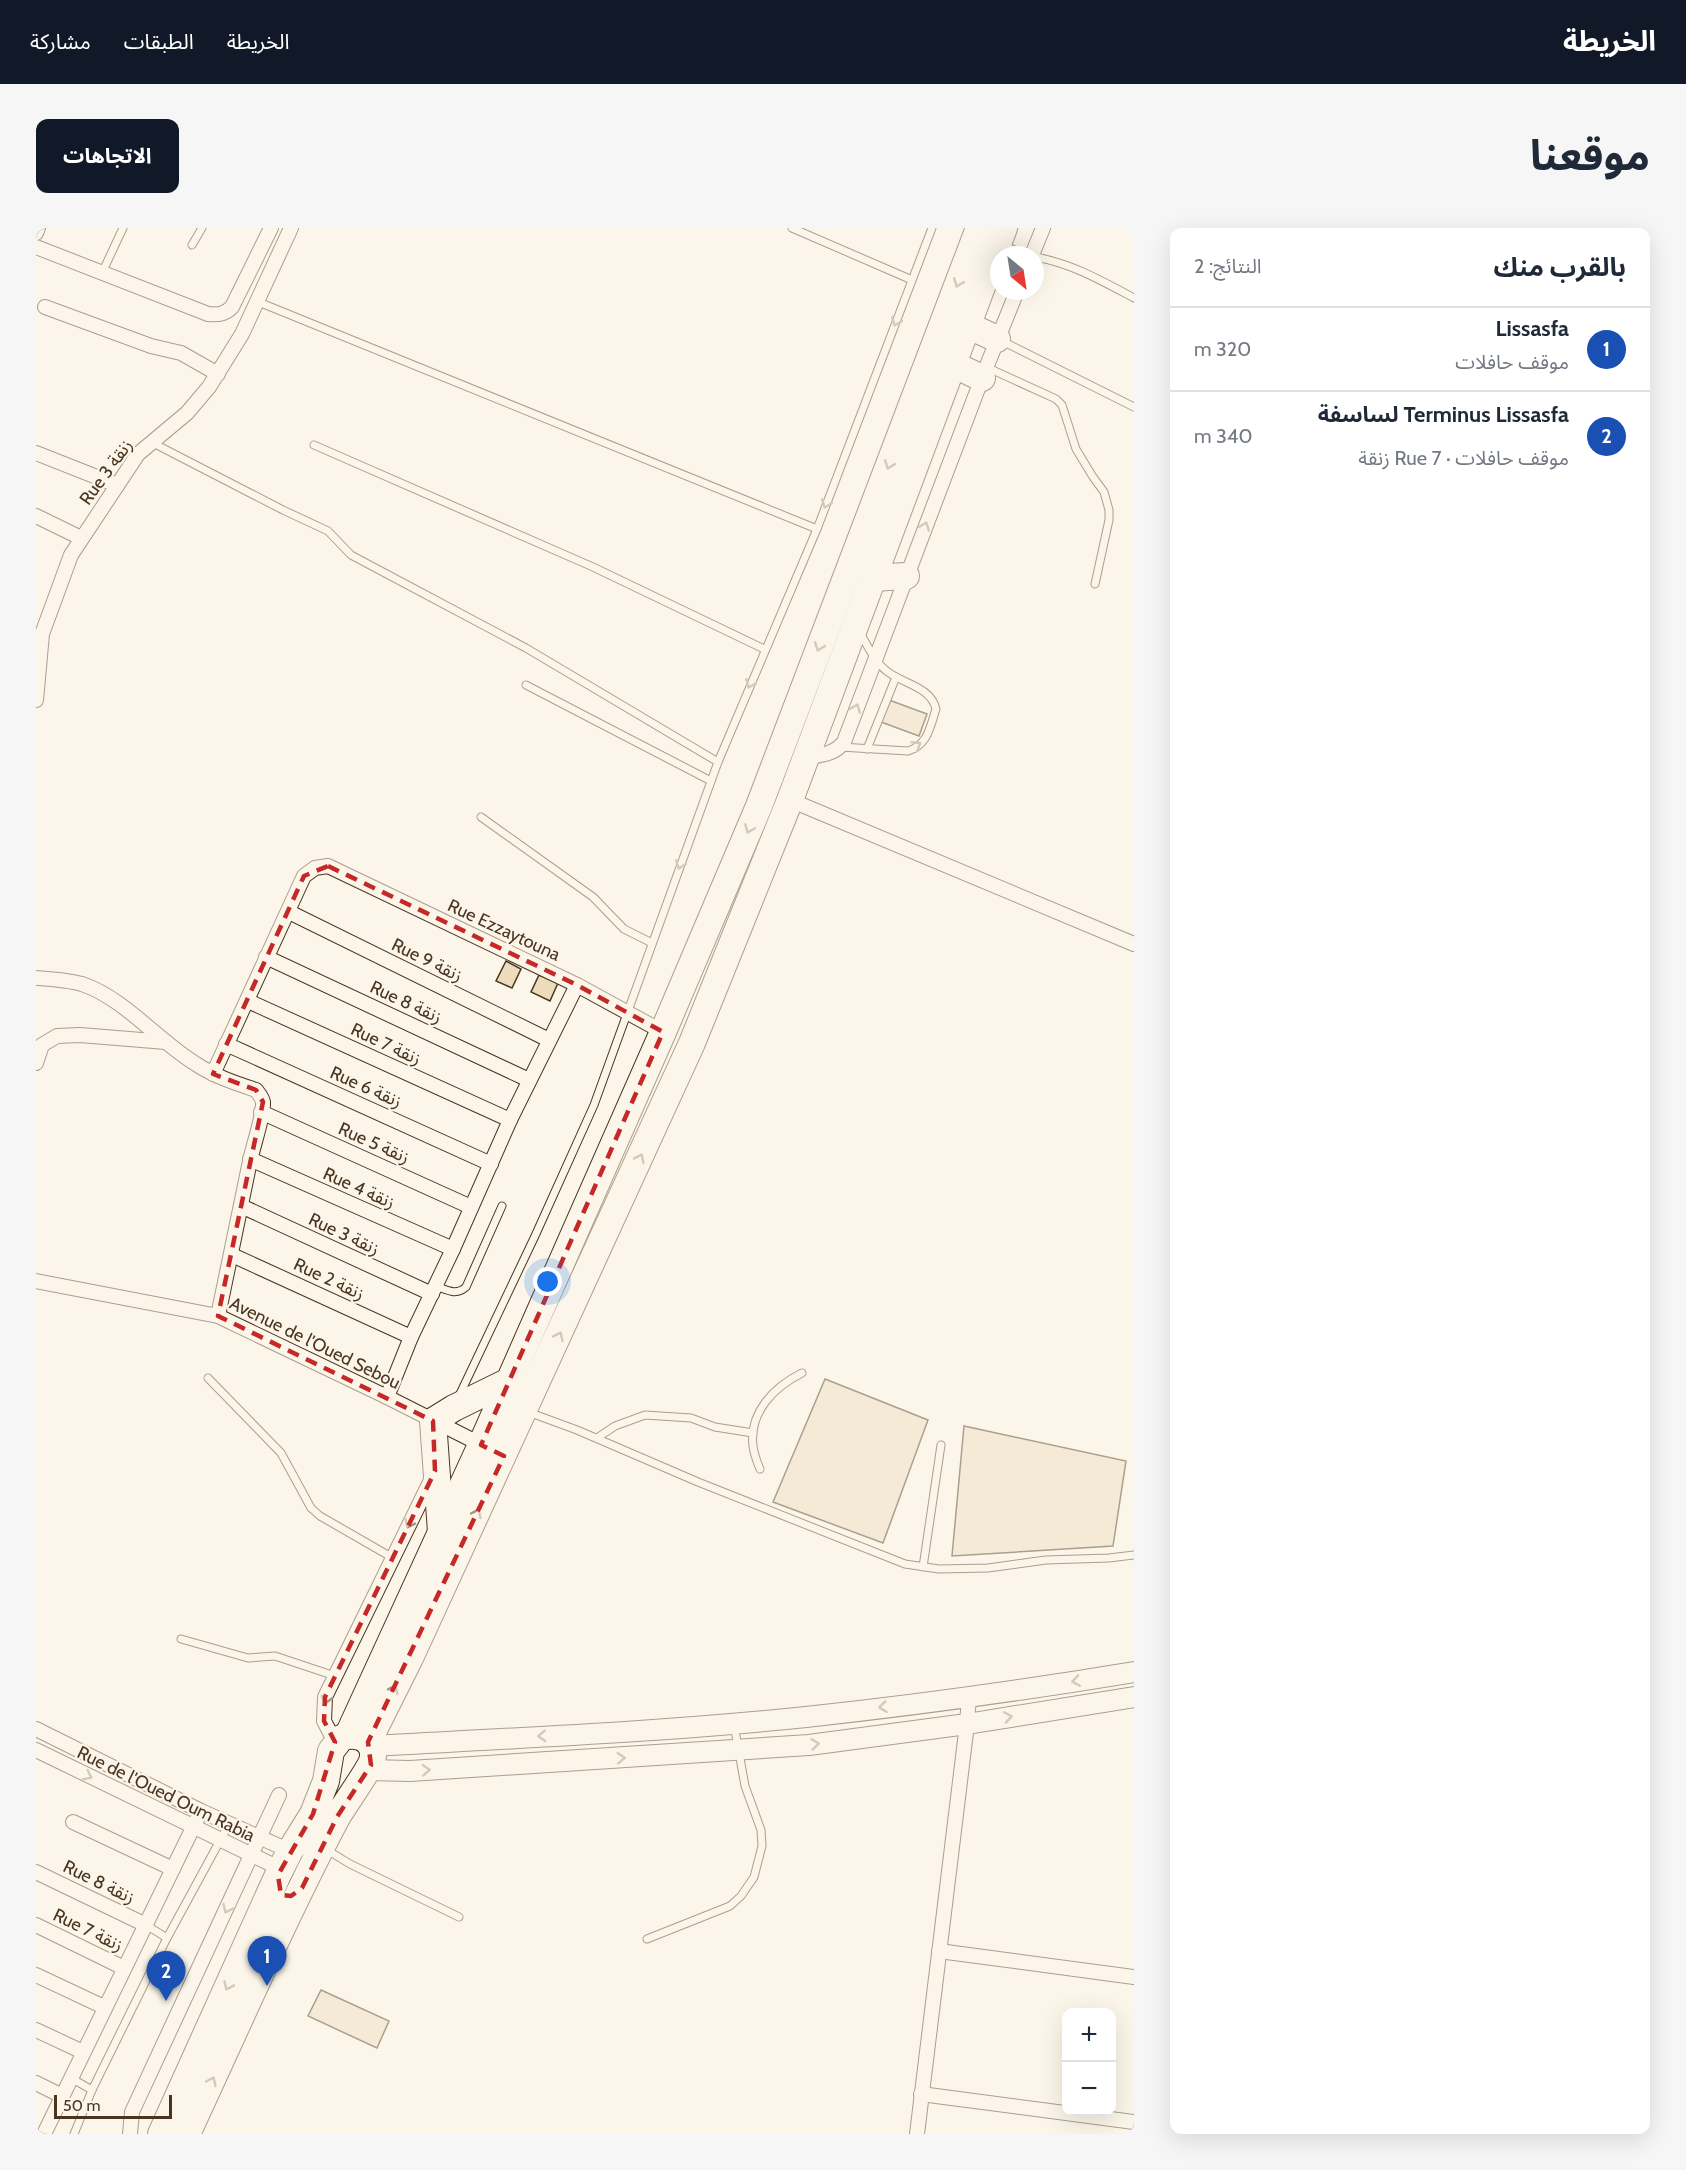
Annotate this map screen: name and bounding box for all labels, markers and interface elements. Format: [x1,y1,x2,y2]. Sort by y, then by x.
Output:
text: الخريطة [1563,24,1656,58]
text: مشاركة [30,29,91,54]
text: الطبقات [124,29,194,54]
text: الخريطة [227,29,290,54]
button: الاتجاهات [36,119,179,193]
text: موقعنا [1530,129,1650,181]
north arrow [990,246,1044,300]
text: بالقرب منك [1493,251,1626,283]
text: النتائج: 2 [1194,254,1262,278]
one-way arrow [953,276,965,287]
text: Lissasfa [1495,315,1569,342]
one-way arrow [891,316,903,327]
text: 320 m [1194,337,1251,361]
text: 1 [1603,337,1610,361]
text: موقف حافلات [1455,350,1569,374]
text: Terminus Lissasfa لساسفة [1318,401,1569,428]
text: 340 m [1194,424,1252,448]
text: 2 [1601,424,1612,448]
street label: Rue 3 زنقة [75,435,137,509]
text: موقف حافلات · Rue 7 زنقة [1358,446,1569,470]
one-way arrow [883,459,896,470]
one-way arrow [821,498,833,509]
one-way arrow [918,521,931,532]
one-way arrow [814,641,826,652]
one-way arrow [745,677,757,688]
one-way arrow [849,703,862,714]
one-way arrow [911,742,922,753]
one-way arrow [744,823,756,834]
one-way arrow [675,860,688,870]
street label: Rue Ezzaytouna [444,894,564,966]
street label: Rue 9 زنقة [388,933,466,987]
street label: Rue 8 زنقة [367,976,445,1028]
street label: Rue 7 زنقة [347,1018,425,1070]
street label: Rue 6 زنقة [327,1061,405,1113]
street label: Rue 5 زنقة [335,1118,413,1168]
one-way arrow [632,1154,644,1165]
street label: Rue 4 زنقة [320,1162,398,1214]
street label: Rue 3 زنقة [305,1208,383,1260]
street label: Rue 2 زنقة [290,1253,368,1305]
your location [533,1267,562,1296]
street label: Avenue de l'Oued Sebou [226,1292,404,1394]
one-way arrow [551,1331,563,1342]
one-way arrow [470,1508,482,1519]
one-way arrow [405,1517,417,1528]
one-way arrow [1072,1674,1082,1687]
one-way arrow [387,1685,399,1696]
one-way arrow [321,1694,333,1705]
one-way arrow [878,1700,888,1713]
one-way arrow [1004,1712,1013,1724]
one-way arrow [538,1730,547,1743]
one-way arrow [810,1738,820,1751]
street label: Rue de l'Oued Oum Rabia [73,1741,259,1847]
one-way arrow [616,1752,625,1765]
one-way arrow [421,1764,430,1777]
one-way arrow [82,1769,93,1781]
street label: Rue 8 زنقة [60,1855,138,1909]
one-way arrow [222,1903,234,1914]
street label: Rue 7 زنقة [49,1904,127,1956]
pin: 1 [248,1936,286,1986]
pin: 2 [146,1952,186,2001]
one-way arrow [223,1979,235,1990]
map controls [1062,2008,1116,2116]
button: + [1062,2008,1116,2062]
button: − [1062,2062,1116,2116]
one-way arrow [204,2076,216,2087]
scale bar [54,2092,172,2120]
text: 50 m [63,2096,100,2115]

